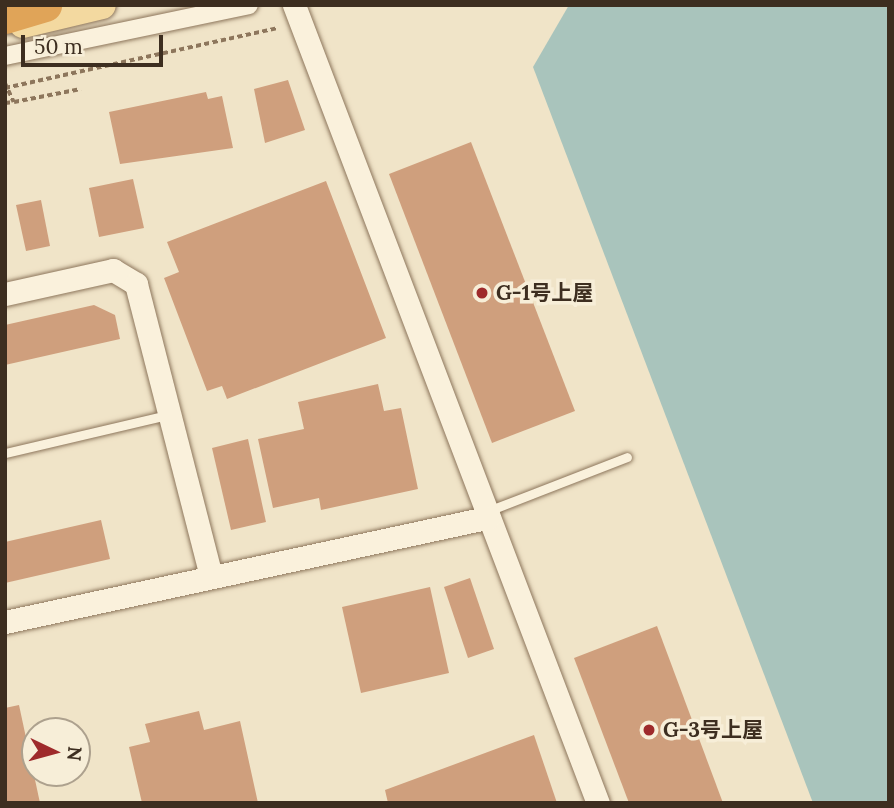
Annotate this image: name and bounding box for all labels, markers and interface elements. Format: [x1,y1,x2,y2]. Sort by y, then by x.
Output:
scale bar [24,21,166,65]
text: 50 m [34,33,83,60]
place label: G-1号上屋 [496,280,593,306]
marker: G-1号上屋 [474,285,490,301]
north arrow [21,717,91,787]
place label: G-3号上屋 [663,717,763,743]
marker: G-3号上屋 [641,722,657,738]
text: N [62,745,88,762]

